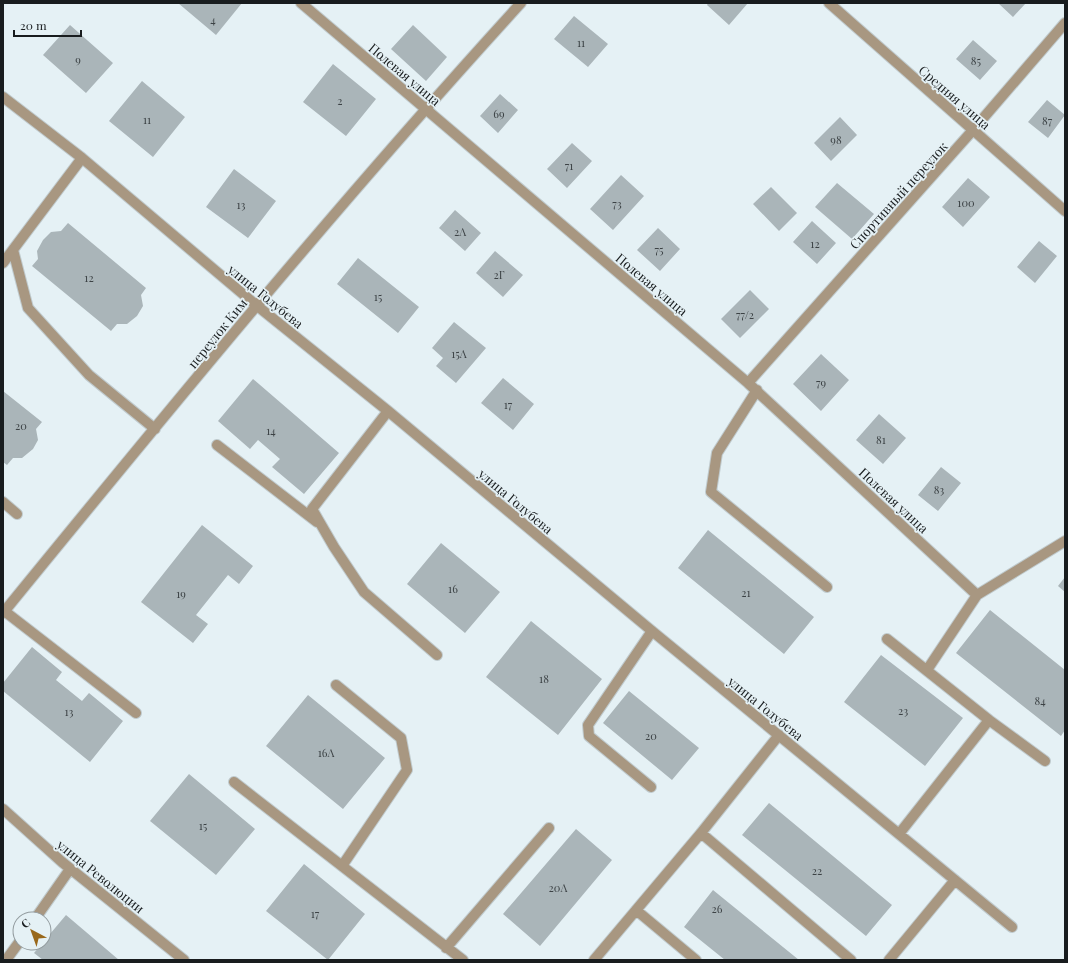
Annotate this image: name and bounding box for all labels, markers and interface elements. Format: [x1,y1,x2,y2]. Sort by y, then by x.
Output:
scale bar [14,12,81,38]
house number: 4 [210,12,216,27]
text: 20 m [20,17,47,33]
house number: 11 [577,35,585,50]
street label: Полевая улица [366,39,445,109]
house number: 9 [75,52,81,67]
house number: 85 [971,53,982,68]
street label: Средняя улица [916,61,995,133]
house number: 2 [337,93,343,108]
house number: 69 [493,106,505,121]
house number: 11 [143,112,151,127]
house number: 87 [1042,113,1053,128]
house number: 98 [830,132,842,147]
street label: Спортивный переулок [845,137,951,252]
house number: 71 [565,158,573,173]
house number: 100 [957,195,975,210]
house number: 73 [612,196,622,211]
house number: 13 [237,197,245,212]
house number: 2А [454,224,466,239]
house number: 12 [810,236,820,251]
house number: 75 [654,242,664,257]
street label: Полевая улица [613,249,692,319]
street label: улица Голубева [224,260,308,332]
house number: 2Г [493,267,505,282]
house number: 12 [84,270,94,285]
house number: 15 [374,289,383,304]
street label: переулок Ким [184,295,250,371]
house number: 77/2 [736,307,754,322]
house number: 15А [451,346,467,361]
house number: 79 [816,375,826,390]
house number: 17 [504,397,513,412]
house number: 20 [15,418,27,433]
house number: 14 [266,423,276,438]
house number: 81 [876,432,886,447]
street label: улица Голубева [474,464,557,537]
street label: Полевая улица [856,464,933,537]
house number: 83 [934,482,944,497]
house number: 16 [448,581,458,596]
house number: 21 [741,585,751,600]
house number: 19 [176,586,186,601]
house number: 18 [539,671,549,686]
street label: улица Голубева [724,672,808,744]
house number: 84 [1034,693,1046,708]
house number: 23 [898,703,908,718]
house number: 13 [65,704,73,719]
house number: 20 [645,728,657,743]
house number: 16А [318,745,334,760]
house number: 15 [199,818,208,833]
street label: улица Революции [53,835,148,916]
house number: 22 [812,863,822,878]
house number: 20А [549,880,567,895]
house number: 26 [712,901,723,916]
house number: 17 [311,906,320,921]
north arrow [12,911,52,951]
text: С [17,915,33,931]

